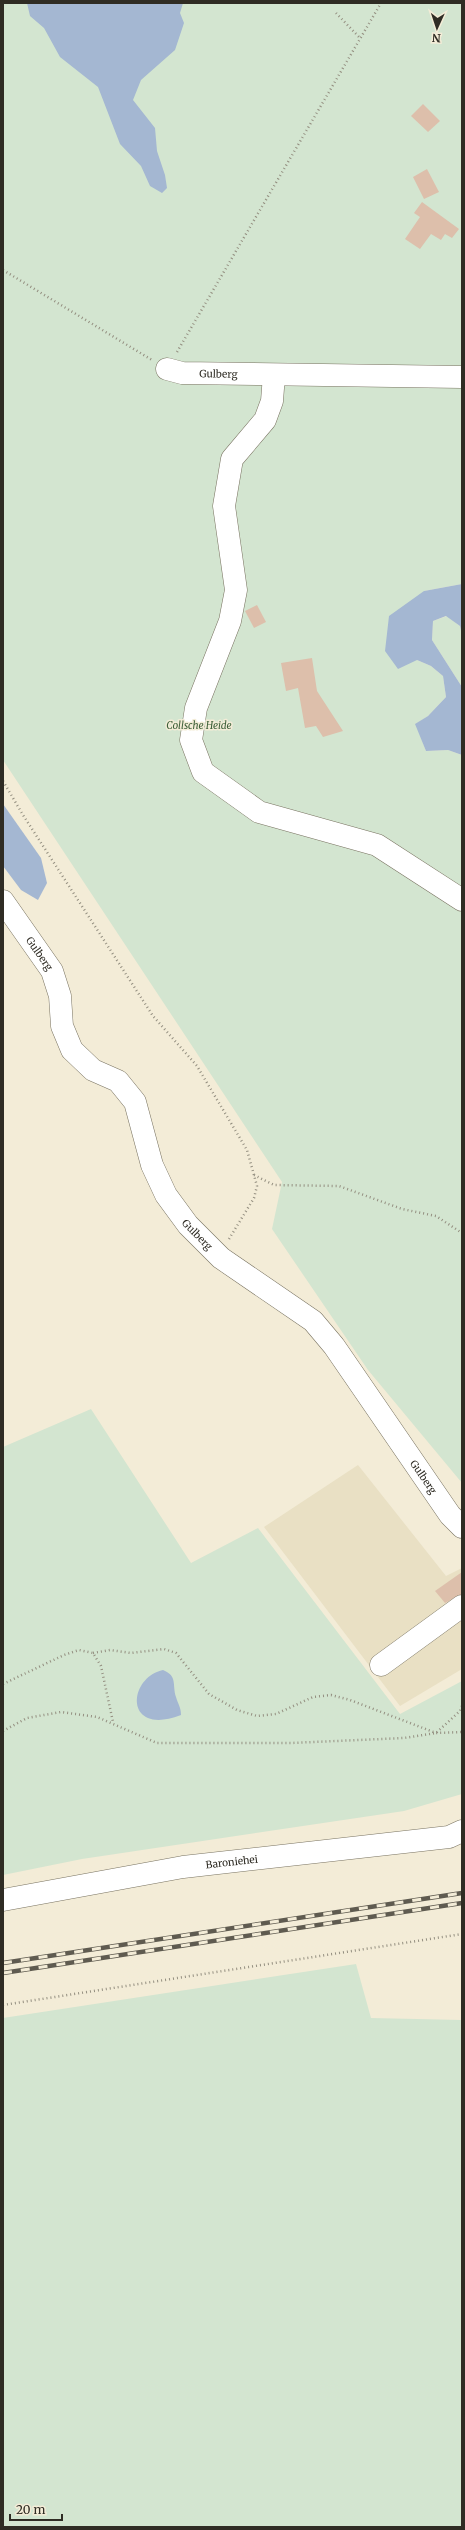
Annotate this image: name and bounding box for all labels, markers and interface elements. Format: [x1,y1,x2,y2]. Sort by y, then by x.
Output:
north arrow [417,8,457,48]
text: N [431,31,441,45]
street label: Gulberg [199,367,238,380]
park label: Collsche Heide [166,719,232,732]
street label: Gulberg [23,934,56,973]
street label: Gulberg [179,1216,216,1253]
street label: Gulberg [408,1457,440,1496]
street label: Baroniehei [205,1852,258,1871]
scale bar [10,2496,62,2522]
text: 20 m [16,2502,45,2517]

